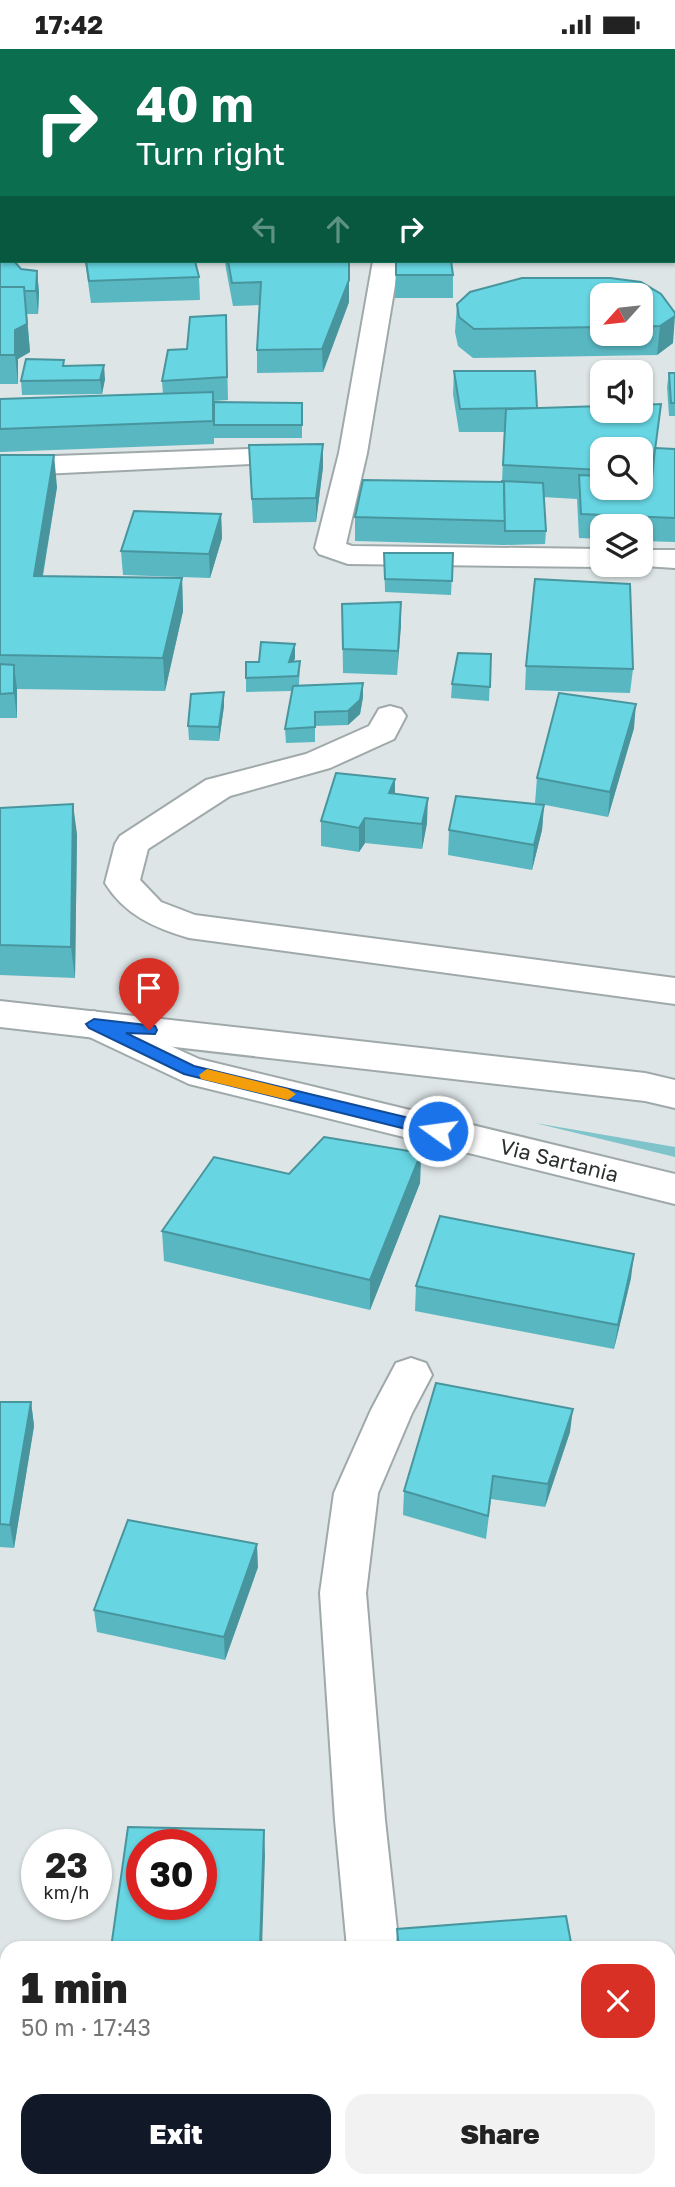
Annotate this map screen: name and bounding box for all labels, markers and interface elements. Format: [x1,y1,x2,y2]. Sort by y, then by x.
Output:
text: 17:42 [35,9,103,40]
text: 40 m [136,74,254,133]
icon: right [21,77,112,168]
text: Turn right [136,134,285,172]
icon: left [246,210,284,248]
icon: ahead [319,210,357,248]
icon: right [392,210,430,248]
north arrow [590,283,653,347]
map controls [590,283,653,577]
button: sound [590,360,653,423]
button: search [590,437,653,500]
button: layers [590,514,653,577]
pin [119,958,179,1030]
icon: arrive [130,969,168,1007]
position arrow [401,1094,475,1168]
street label: Via Sartania [497,1133,621,1187]
speed limit sign: 30 [126,1829,217,1920]
text: 23 [45,1844,88,1886]
text: km/h [44,1881,89,1903]
text: 1 min [21,1962,128,2012]
button: close [581,1964,655,2038]
text: 50 m · 17:43 [21,2013,151,2041]
button: Exit [21,2094,331,2174]
button: Share [345,2094,655,2174]

